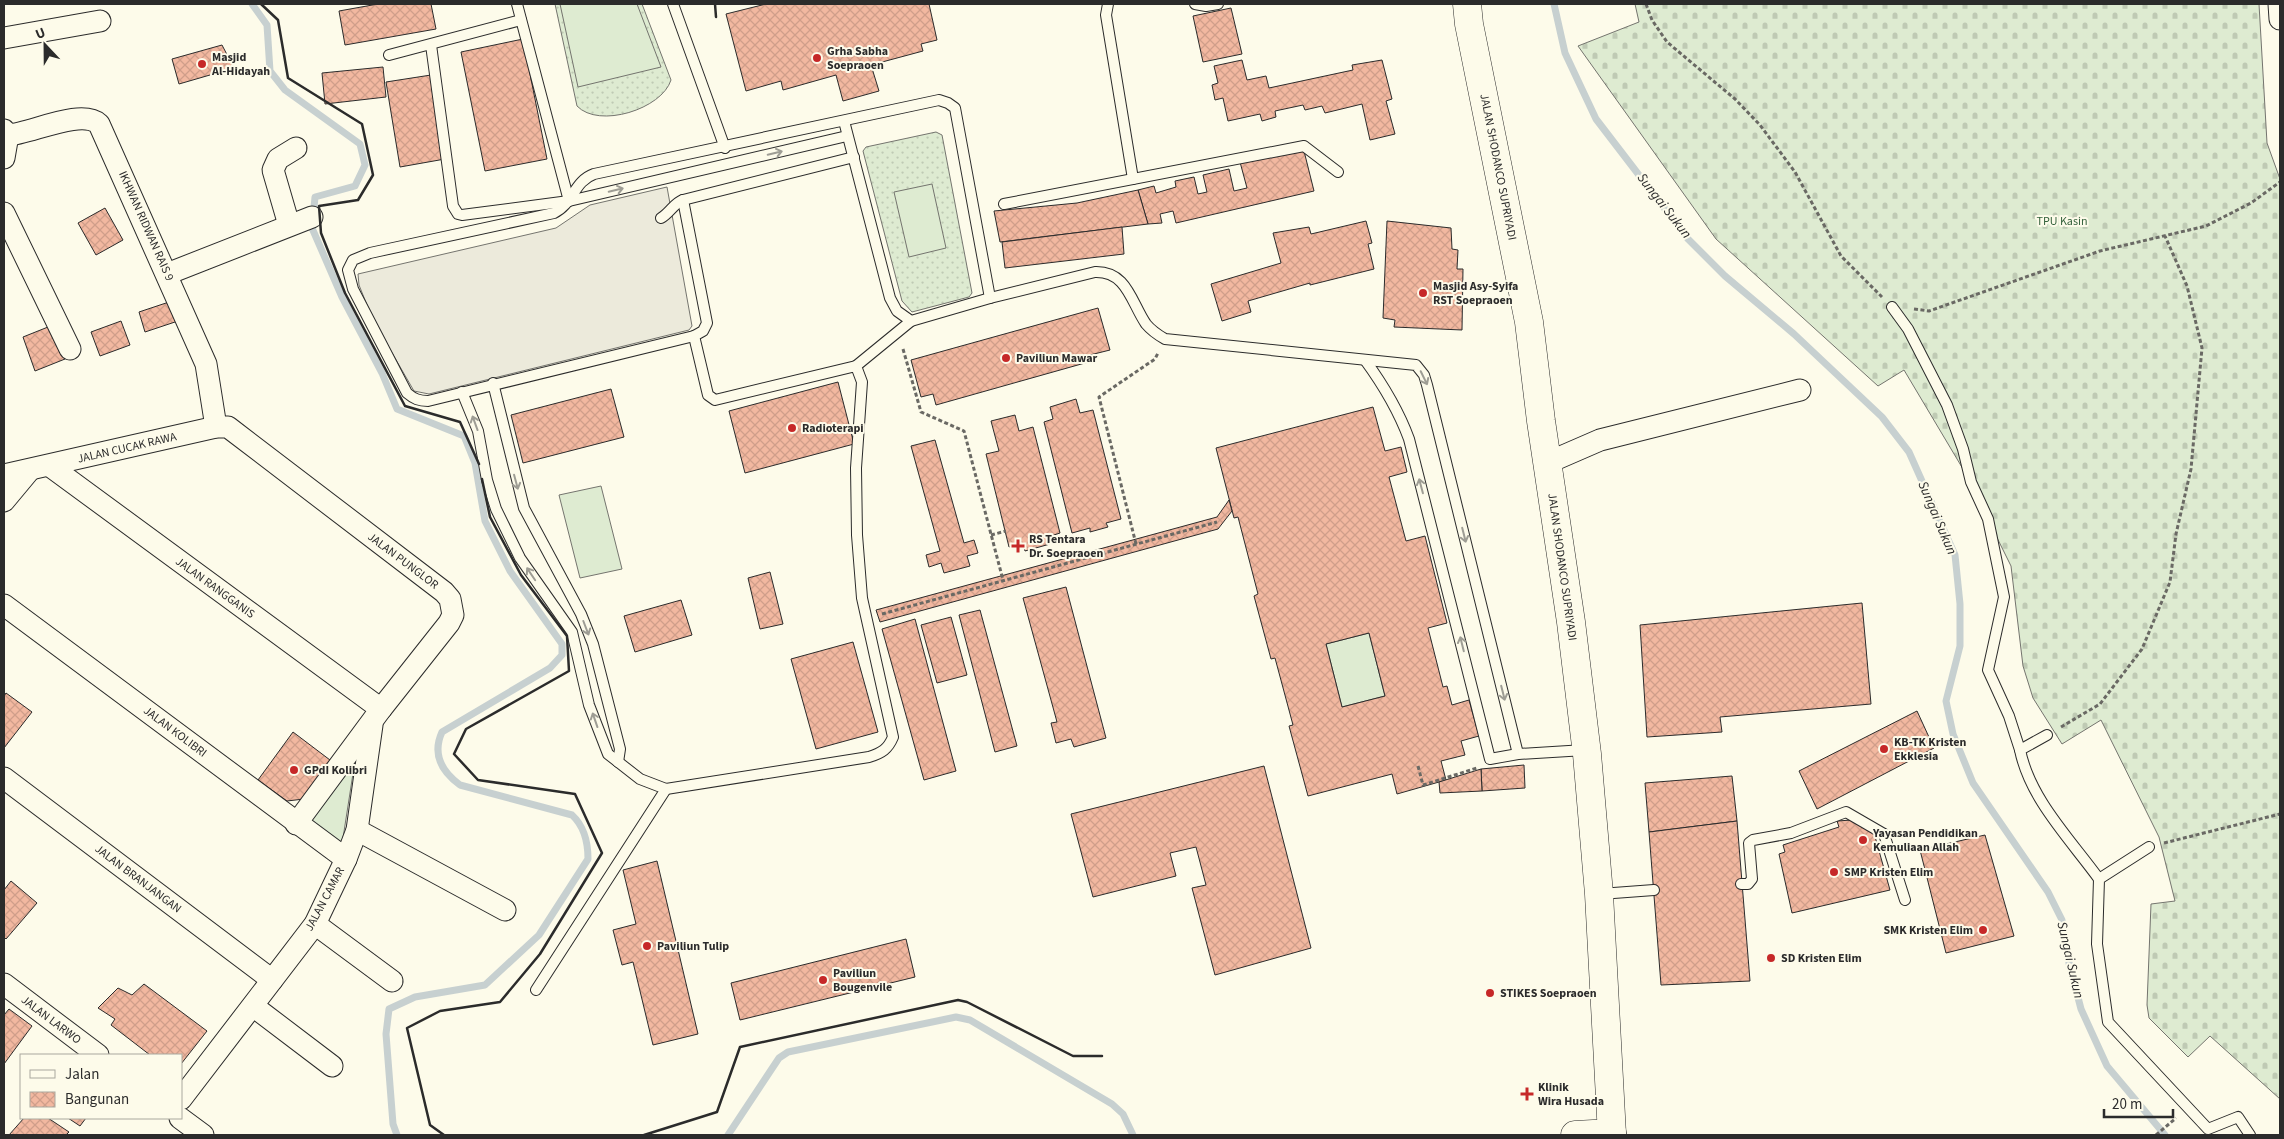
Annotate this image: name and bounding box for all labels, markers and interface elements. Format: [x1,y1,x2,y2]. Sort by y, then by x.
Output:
north arrow [20,20,70,70]
text: U [32,23,49,45]
place label: Grha Sabha Soepraoen [827,43,888,74]
place label: Masjid Al-Hidayah [211,49,270,80]
marker: Grha Sabha Soepraoen [811,52,823,64]
marker: Masjid Al-Hidayah [196,58,208,70]
street label: JALAN SHODANCO SUPRIYADI [1475,92,1521,242]
one-way arrow [766,148,782,157]
street label: IKHWAN RIDWAN RAIS 9 [114,168,178,284]
water label: Sungai Sukun [1632,169,1696,243]
one-way arrow [608,185,624,194]
park label: TPU Kasin [2037,213,2087,230]
place label: Masjid Asy-Syifa RST Soepraoen [1433,278,1518,309]
marker: Masjid Asy-Syifa RST Soepraoen [1417,287,1429,299]
place label: Paviliun Mawar [1016,350,1097,367]
marker: Paviliun Mawar [1000,352,1012,364]
one-way arrow [1419,370,1429,385]
one-way arrow [470,416,479,431]
place label: Radioterapi [802,420,864,437]
marker: Radioterapi [786,422,798,434]
street label: JALAN CUCAK RAWA [76,428,179,468]
one-way arrow [512,474,522,490]
water label: Sungai Sukun [1912,478,1962,558]
one-way arrow [1416,479,1425,495]
street label: JALAN SHODANCO SUPRIYADI [1543,492,1581,642]
one-way arrow [1460,527,1469,543]
street label: JALAN PUNGLOR [364,529,442,593]
place label: RS Tentara Dr. Soepraoen [1029,531,1103,562]
marker: RS Tentara Dr. Soepraoen [1011,539,1025,553]
street label: JALAN RANGGANIS [172,553,258,623]
one-way arrow [526,567,536,581]
one-way arrow [582,620,592,635]
one-way arrow [1456,636,1466,652]
one-way arrow [1499,685,1508,701]
street label: JALAN KOLIBRI [140,702,210,762]
one-way arrow [589,713,599,729]
place label: KB-TK Kristen Ekklesia [1894,734,1966,765]
marker: KB-TK Kristen Ekklesia [1878,743,1890,755]
place label: GPdI Kolibri [304,762,367,779]
marker: GPdI Kolibri [288,764,300,776]
place label: Yayasan Pendidikan Kemuliaan Allah [1872,825,1978,856]
marker: Yayasan Pendidikan Kemuliaan Allah [1857,834,1869,846]
street label: JALAN BRANJANGAN [91,841,185,917]
street label: JALAN CAMAR [301,864,349,934]
place label: SMP Kristen Elim [1844,864,1933,881]
marker: SMP Kristen Elim [1828,866,1840,878]
water label: Sungai Sukun [2051,920,2089,1000]
place label: SMK Kristen Elim [1883,922,1973,939]
marker: SMK Kristen Elim [1977,924,1989,936]
place label: Paviliun Tulip [657,938,729,955]
marker: Paviliun Tulip [641,940,653,952]
place label: SD Kristen Elim [1781,950,1862,967]
marker: SD Kristen Elim [1765,952,1777,964]
place label: Paviliun Bougenvile [833,965,892,996]
marker: Paviliun Bougenvile [817,974,829,986]
place label: STIKES Soepraoen [1500,985,1597,1002]
marker: STIKES Soepraoen [1484,987,1496,999]
street label: JALAN LARWO [17,992,85,1048]
legend [20,1054,182,1119]
text: Jalan [65,1064,99,1085]
place label: Klinik Wira Husada [1538,1079,1604,1110]
scale bar [2104,1086,2173,1118]
marker: Klinik Wira Husada [1520,1087,1534,1101]
text: Bangunan [65,1089,129,1110]
text: 20 m [2112,1094,2142,1115]

